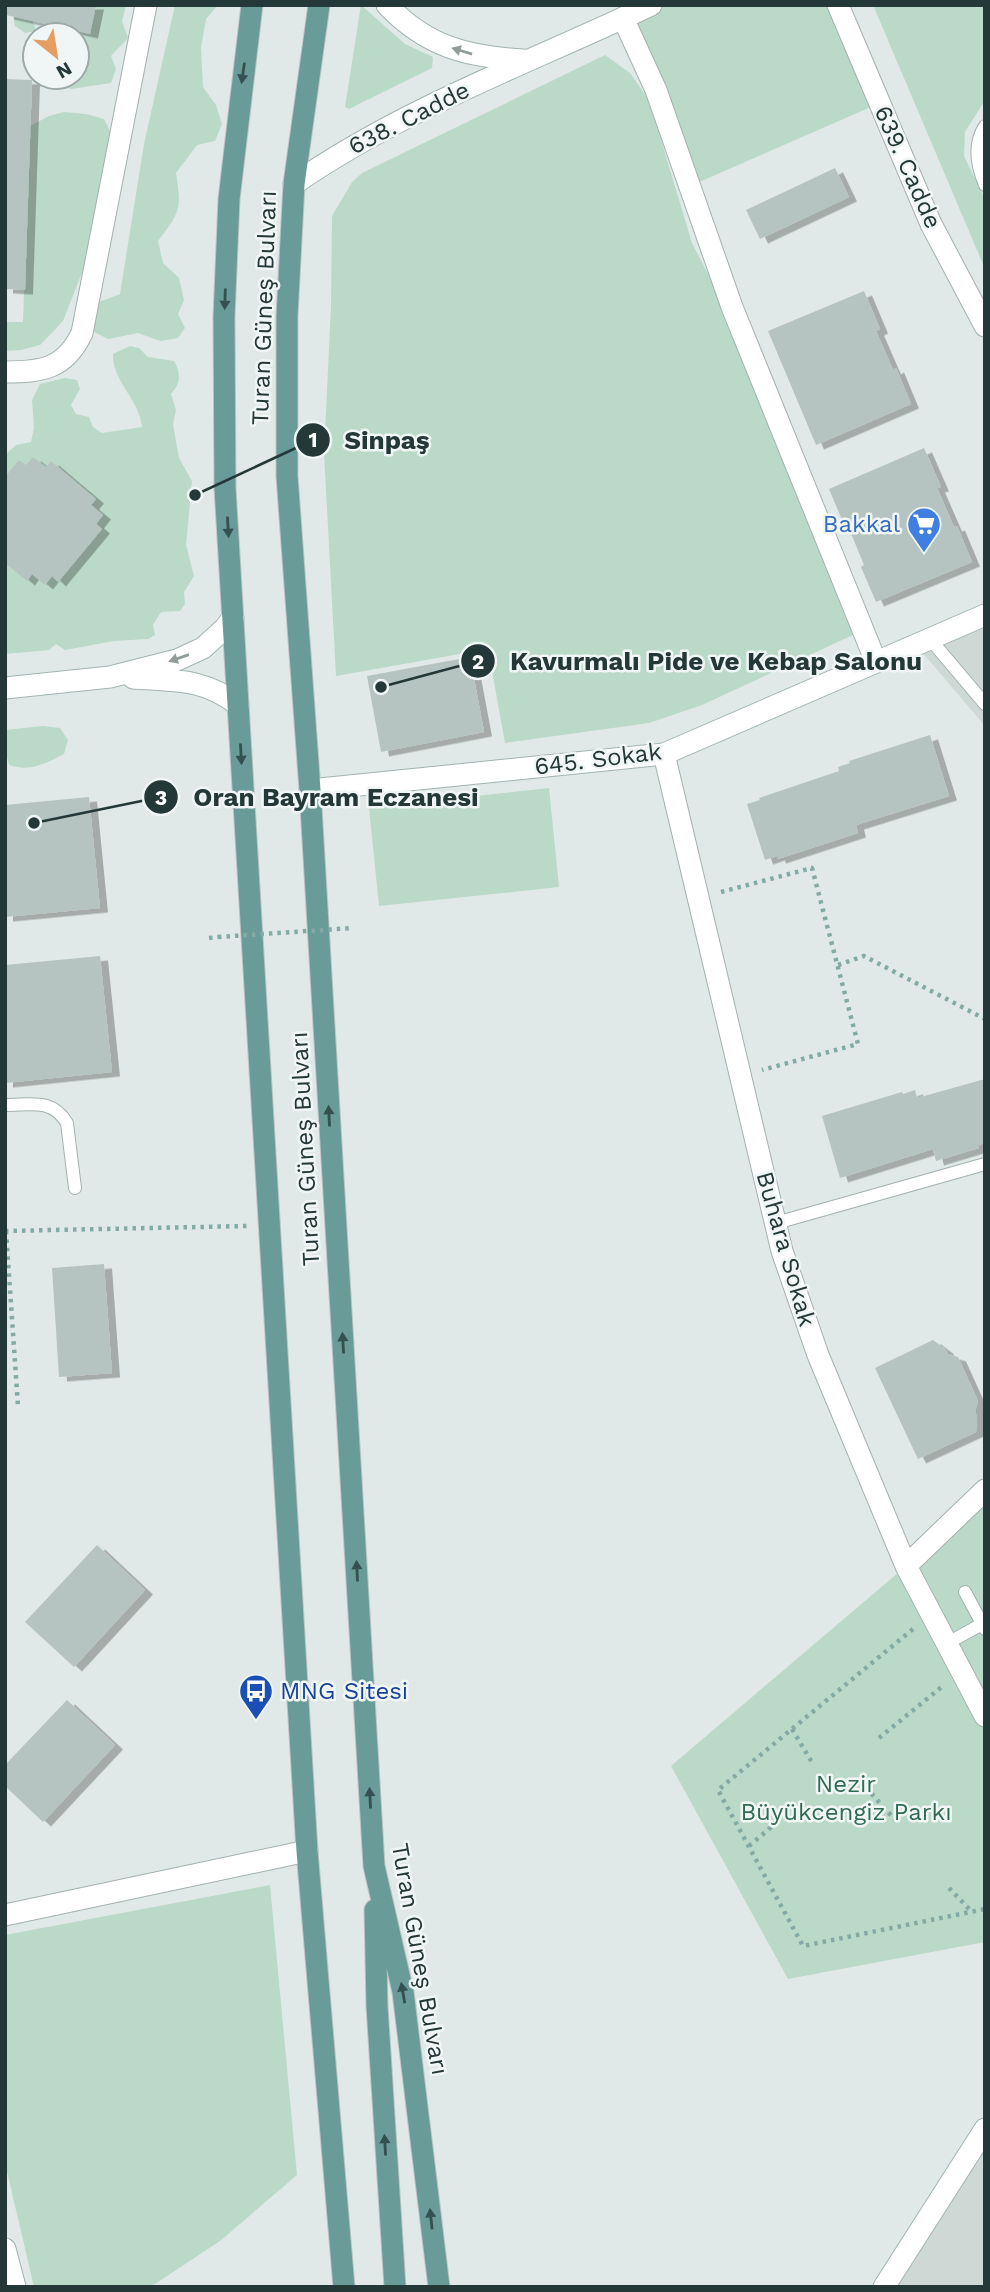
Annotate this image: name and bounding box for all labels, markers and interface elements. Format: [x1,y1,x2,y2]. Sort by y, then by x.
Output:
north arrow [21,21,91,91]
one-way arrow [451,46,472,56]
text: N [52,57,76,84]
one-way arrow [238,62,249,84]
street label: 638. Cadde [344,76,474,160]
street label: 639. Cadde [868,101,948,233]
street label: Turan Güneş Bulvarı [246,190,282,426]
one-way arrow [219,289,230,311]
callout: Sinpaş [295,416,444,463]
text: Sinpaş [344,425,430,455]
text: 1 [308,427,318,452]
supermarket icon: Bakkal [905,505,943,554]
place label: Bakkal [823,510,901,538]
one-way arrow [222,516,233,538]
callout: Kavurmalı Pide ve Kebap Salonu [460,638,936,685]
text: Kavurmalı Pide ve Kebap Salonu [510,646,922,676]
text: 2 [472,649,484,674]
one-way arrow [169,653,190,664]
street label: 645. Sokak [533,737,664,781]
one-way arrow [236,743,247,765]
callout: Oran Bayram Eczanesi [144,774,492,821]
text: Oran Bayram Eczanesi [193,782,479,812]
text: 3 [155,785,167,810]
street label: Turan Güneş Bulvarı [285,1031,325,1267]
one-way arrow [323,1105,334,1127]
street label: Buhara Sokak [750,1168,822,1330]
one-way arrow [337,1332,348,1354]
one-way arrow [351,1559,362,1581]
bus stop icon: MNG Sitesi [237,1672,275,1721]
place label: MNG Sitesi [280,1677,408,1705]
park label: Nezir Büyükcengiz Parkı [740,1770,952,1826]
one-way arrow [365,1786,376,1808]
street label: Turan Güneş Bulvarı [386,1841,454,2077]
one-way arrow [397,1982,408,2004]
one-way arrow [379,2134,390,2156]
one-way arrow [426,2208,437,2230]

